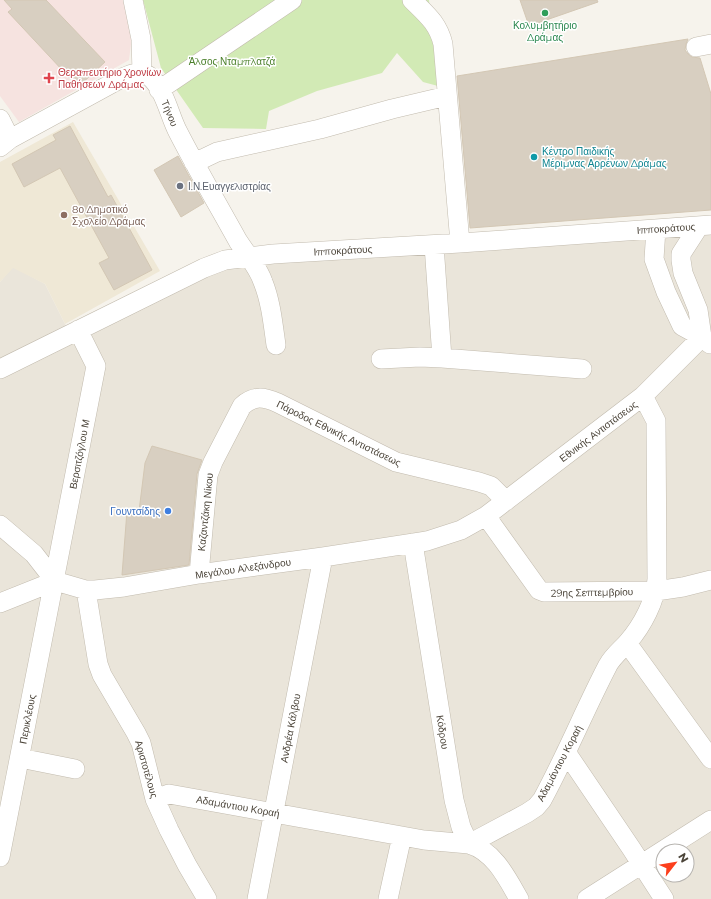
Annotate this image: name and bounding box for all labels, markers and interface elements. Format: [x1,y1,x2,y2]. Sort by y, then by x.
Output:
marker: Κολυμβητήριο Δράμας [540,8,550,18]
place label: Κολυμβητήριο Δράμας [513,19,577,44]
park label: Άλσος Νταμπλατζά [189,55,276,68]
place label: Θεραπευτήριο Χρονίων Παθήσεων Δράμας [58,66,161,91]
marker: Θεραπευτήριο Χρονίων Παθήσεων Δράμας [43,72,55,84]
street label: Τήνου [158,98,181,128]
place label: Κέντρο Παιδικής Μέριμνας Αρρένων Δράμας [542,145,667,170]
marker: Κέντρο Παιδικής Μέριμνας Αρρένων Δράμας [529,152,539,162]
place label: Ι.Ν.Ευαγγελιστρίας [188,180,271,193]
marker: Ι.Ν.Ευαγγελιστρίας [175,181,185,191]
place label: 8ο Δημοτικό Σχολείο Δράμας [72,203,146,228]
marker: 8ο Δημοτικό Σχολείο Δράμας [59,210,69,220]
street label: Ιπποκράτους [636,220,696,237]
street label: Ιπποκράτους [313,242,373,259]
street label: Πάροδος Εθνικής Αντιστάσεως [274,398,403,469]
street label: Εθνικής Αντιστάσεως [557,398,640,465]
street label: Βερσιτζόγλου Μ [66,418,93,490]
street label: Καζαντζάκη Νίκου [195,472,216,552]
place label: Γουντσίδης [110,505,160,518]
marker: Γουντσίδης [163,506,173,516]
street label: Μεγάλου Αλεξάνδρου [194,555,292,582]
street label: 29ης Σεπτεμβρίου [551,585,633,600]
street label: Ανδρέα Κάλβου [277,692,304,764]
street label: Περικλέους [16,693,39,745]
street label: Κόδρου [433,714,452,750]
street label: Αδαμάντιου Κοραή [534,723,585,804]
street label: Αριστοτέλους [132,739,161,800]
street label: Αδαμάντιου Κοραή [195,793,281,820]
north arrow [655,843,695,883]
text: N [675,850,692,865]

